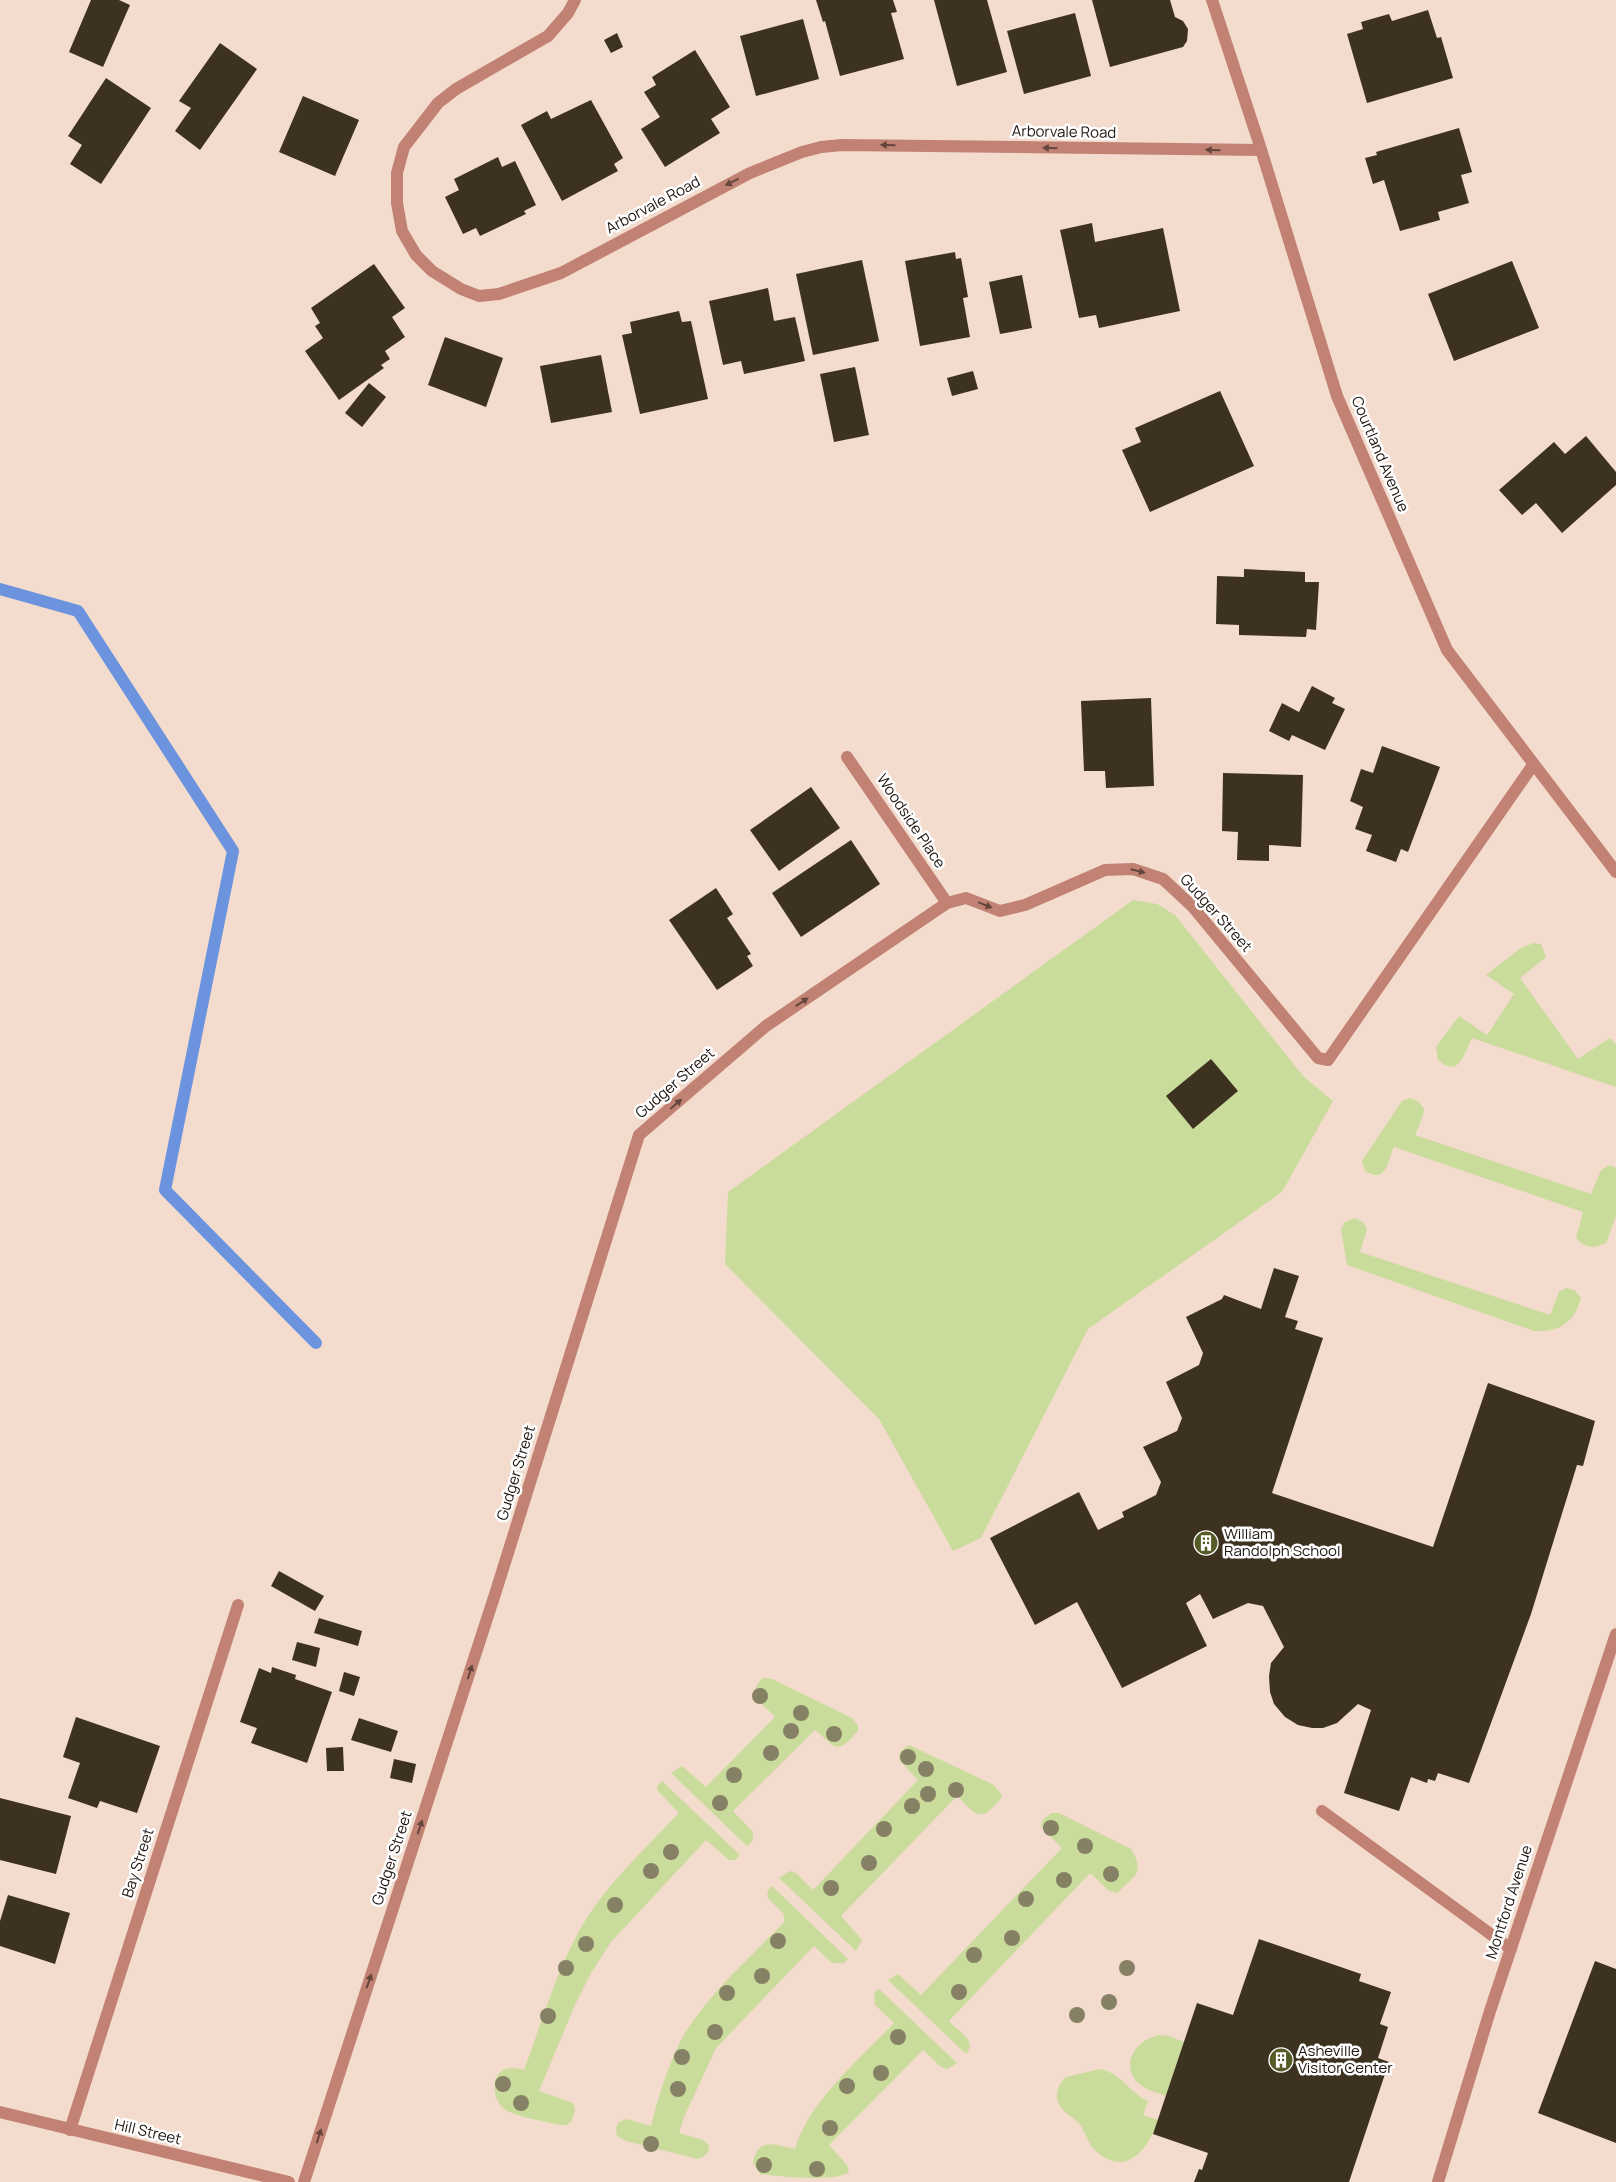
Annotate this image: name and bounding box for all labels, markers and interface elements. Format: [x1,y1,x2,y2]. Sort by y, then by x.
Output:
street label: Arborvale Road [1012,120,1116,143]
one-way arrow [879,141,895,149]
one-way arrow [1042,144,1058,152]
one-way arrow [1204,146,1220,154]
street label: Arborvale Road [602,171,704,238]
one-way arrow [725,178,739,186]
street label: Courtland Avenue [1347,393,1414,515]
street label: Woodside Place [872,769,951,872]
one-way arrow [1130,868,1145,876]
street label: Gudger Street [1176,869,1257,956]
one-way arrow [977,902,992,909]
one-way arrow [795,997,809,1007]
street label: Gudger Street [631,1042,719,1123]
one-way arrow [669,1098,682,1109]
street label: Gudger Street [491,1423,540,1523]
place label: William Randolph School [1224,1523,1340,1561]
building icon: William Randolph School [1193,1530,1219,1556]
one-way arrow [466,1664,474,1679]
street label: Gudger Street [366,1808,417,1908]
one-way arrow [416,1819,424,1834]
street label: Bay Street [116,1825,159,1900]
street label: Montford Avenue [1480,1842,1537,1962]
one-way arrow [365,1973,373,1988]
place label: Asheville Visitor Center [1298,2040,1393,2078]
building icon: Asheville Visitor Center [1268,2047,1294,2073]
street label: Hill Street [113,2114,184,2149]
one-way arrow [315,2128,323,2143]

